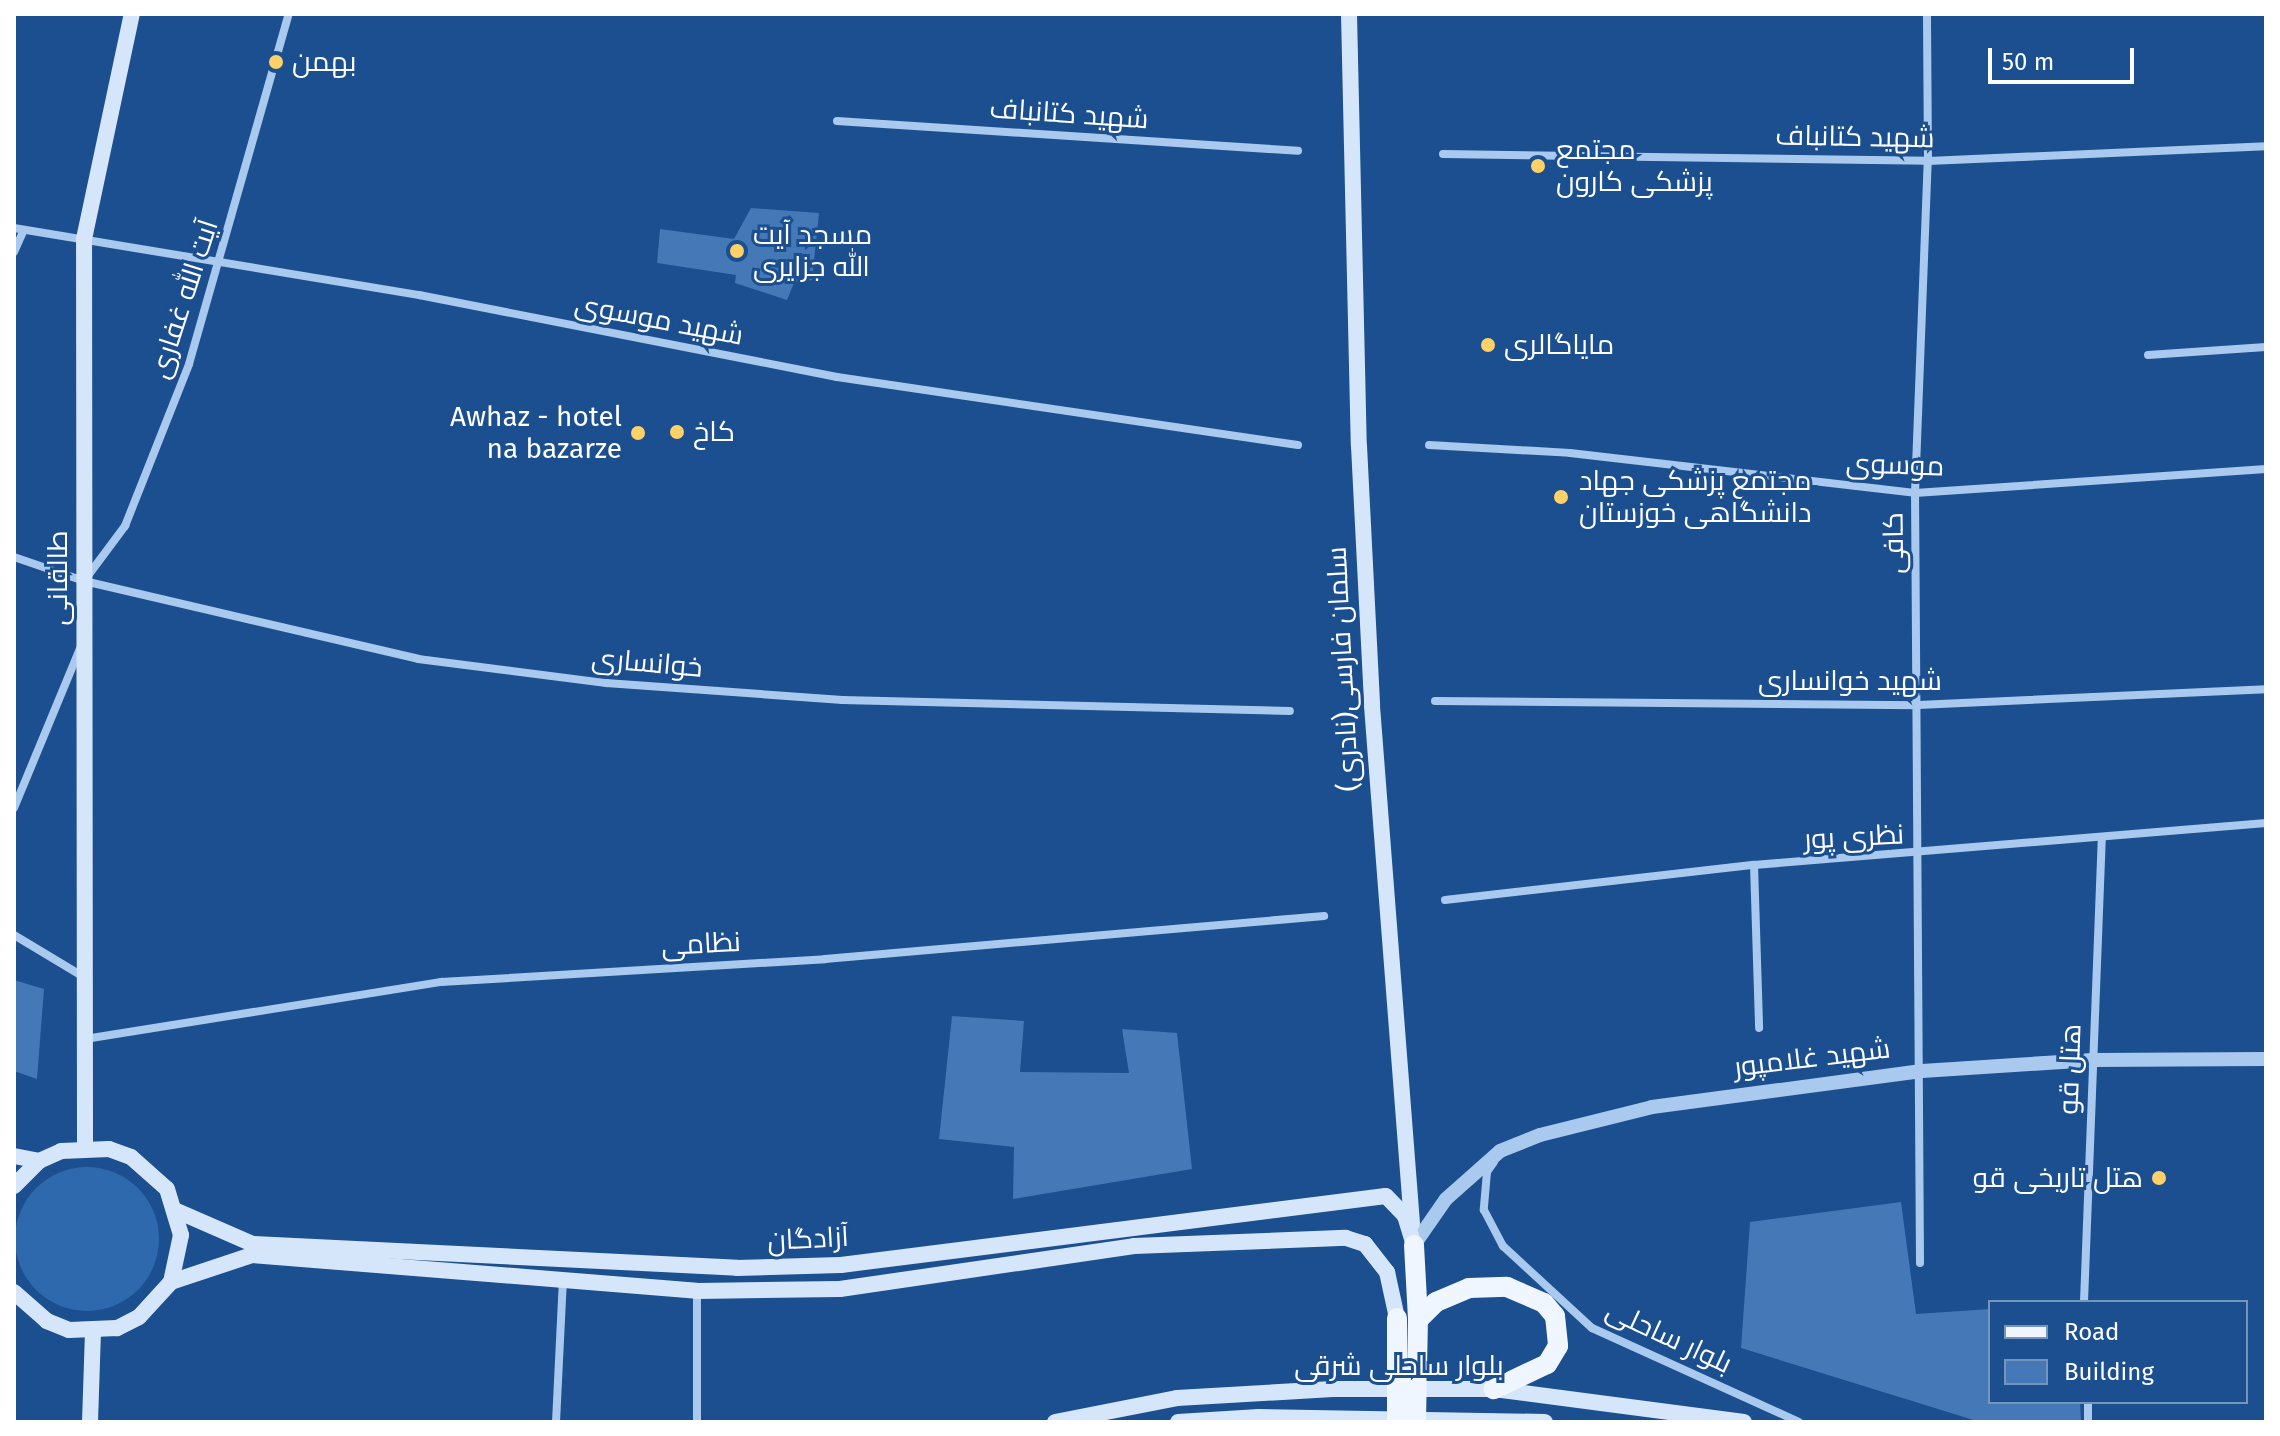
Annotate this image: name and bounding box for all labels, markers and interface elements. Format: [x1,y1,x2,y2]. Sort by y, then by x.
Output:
scale bar [1992,32,2138,82]
place label: بهمن [292,45,356,79]
text: 50 m [2002,48,2054,76]
marker: بهمن [267,53,285,71]
street label: شهید کتانباف [988,92,1150,136]
street label: شهید کتانباف [1775,119,1935,155]
place label: مجتمع پزشکی کارون [1556,133,1713,199]
marker: مجتمع پزشکی کارون [1527,155,1549,177]
street label: آیت الله غفاری [143,215,225,383]
place label: مسجد آیت الله جزایری [753,218,872,284]
marker: مسجد آیت الله جزایری [728,242,746,260]
street label: شهید موسوی [572,287,746,353]
place label: مایاگالری [1504,328,1614,362]
marker: مایاگالری [1479,336,1497,354]
place label: Awhaz - hotel na bazarze [450,400,622,466]
place label: کاخ [693,415,735,449]
marker: کاخ [668,423,686,441]
marker: Awhaz - hotel na bazarze [629,424,647,442]
street label: موسوی [1845,446,1945,484]
place label: مجتمع پزشکی جهاد دانشگاهی خوزستان [1579,464,1812,530]
marker: مجتمع پزشکی جهاد دانشگاهی خوزستان [1550,486,1572,508]
street label: کافی [1877,512,1911,574]
street label: طالقانی [41,530,75,626]
street label: سلمان فارسی(نادری) [1320,546,1366,792]
street label: خوانساری [590,641,704,685]
street label: شهید خوانساری [1758,664,1942,698]
street label: نظری پور [1803,818,1905,856]
street label: نظامی [660,925,742,963]
street label: هتل قو [2052,1023,2088,1115]
street label: شهید غلامپور [1732,1032,1892,1084]
place label: هتل تاریخی قو [1973,1161,2143,1195]
marker: هتل تاریخی قو [2150,1169,2168,1187]
street label: آزادگان [766,1220,850,1258]
street label: بلوار ساحلی [1601,1293,1737,1381]
legend [1988,1300,2248,1404]
text: Road [2064,1318,2119,1346]
street label: بلوار ساحلی شرقی [1294,1349,1504,1383]
text: Building [2064,1358,2154,1386]

